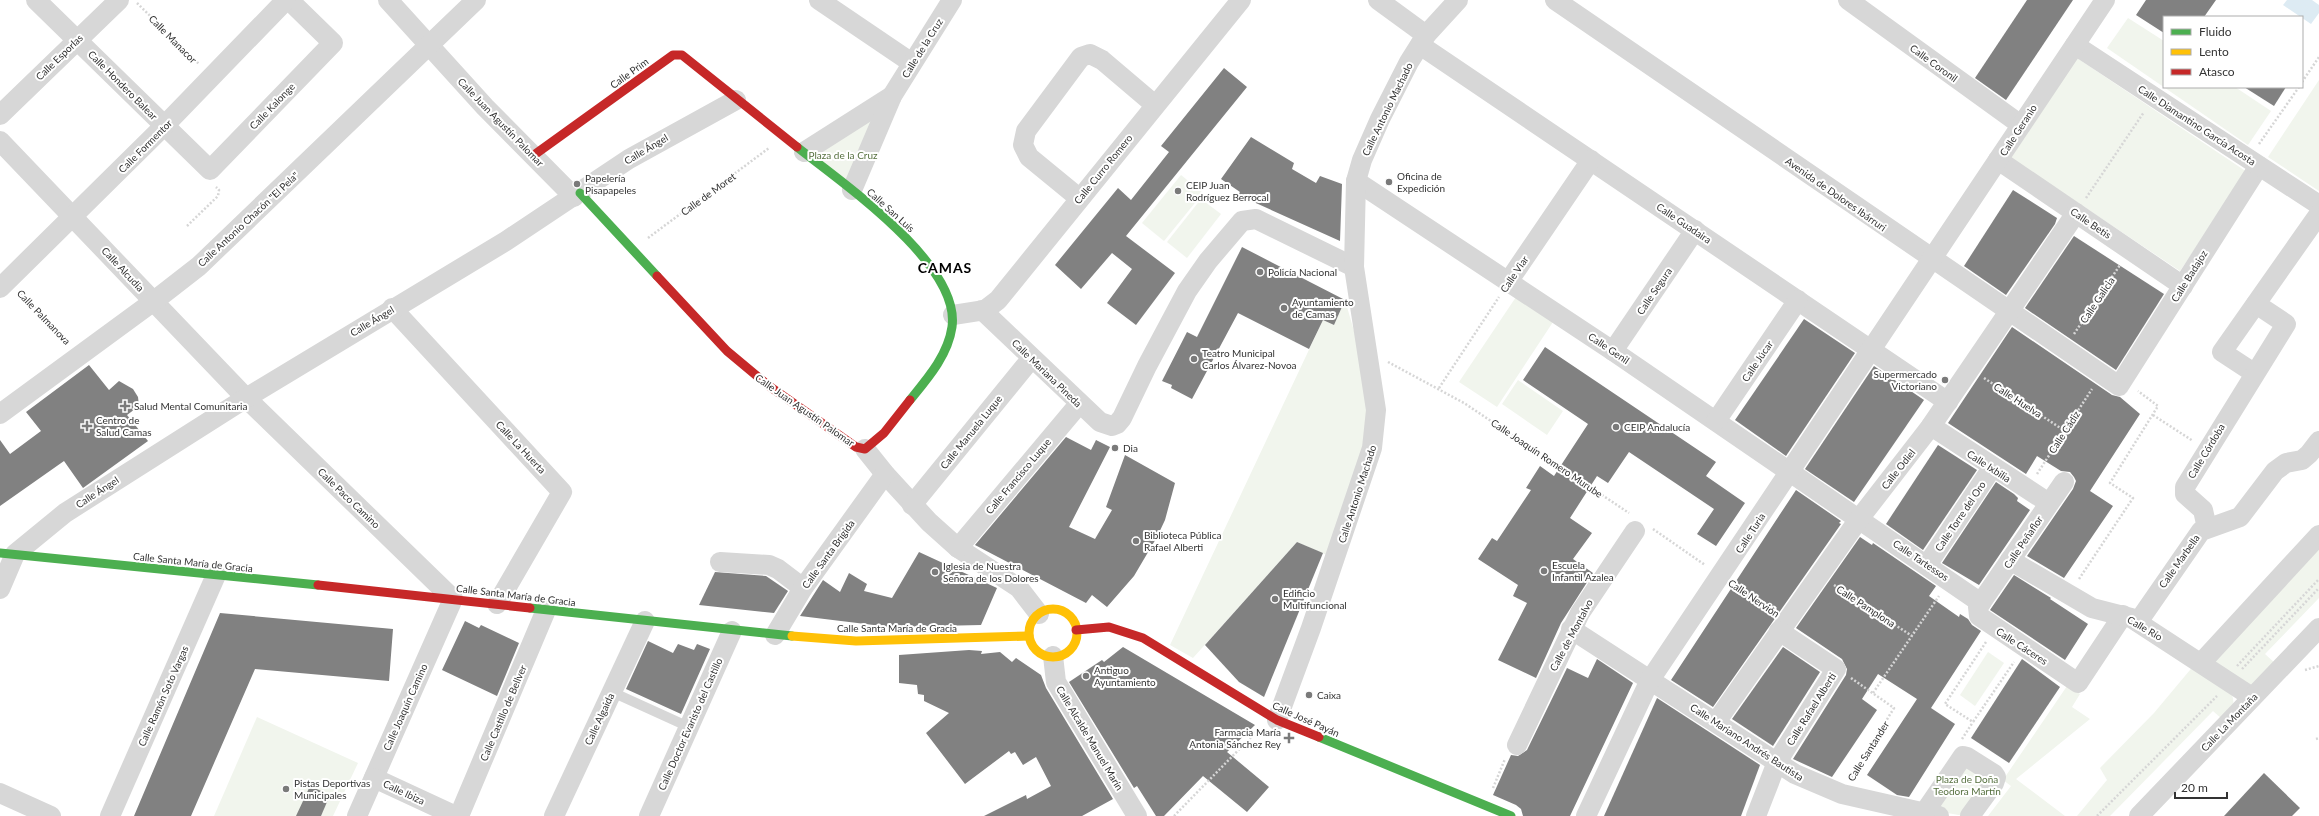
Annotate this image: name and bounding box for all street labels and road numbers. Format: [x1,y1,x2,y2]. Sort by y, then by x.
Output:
street label: Calle Manacor [147,13,200,66]
street label: Calle de la Cruz [899,16,945,80]
street label: Calle Esporlas [33,32,85,82]
street label: Calle Coronil [1908,42,1960,84]
street label: Calle Hondero Balear [86,48,160,122]
street label: Calle Prim [608,55,650,91]
street label: Calle Antonio Machado [1359,60,1415,158]
street label: Calle Juan Agustín Palomar [456,75,547,169]
street label: Calle Kalonge [247,80,297,132]
street label: Calle Diamantino García Acosta [2136,82,2258,168]
street label: Calle Geranio [1997,102,2039,158]
street label: Calle Formentor [116,117,174,175]
street label: Calle Ángel [622,131,670,167]
street label: Calle Curro Romero [1071,132,1135,206]
street label: Avenida de Dolores Ibárruri [1783,155,1889,233]
street label: Calle Antonio Chacón "El Pela" [195,169,301,269]
street label: Calle de Moret [678,170,738,218]
street label: Calle San Luis [865,186,917,234]
street label: Calle Guadaira [1654,200,1714,246]
street label: Calle Betis [2068,205,2114,241]
street label: Calle Alcudia [99,244,147,294]
street label: Calle Badajoz [2168,248,2210,304]
street label: Calle Viar [1497,253,1531,295]
street label: Calle Segura [1634,265,1674,317]
street label: Calle Galicia [2077,275,2117,325]
street label: Calle Palmanova [15,287,73,347]
street label: Calle Ángel [348,303,396,339]
street label: Calle Genil [1586,330,1632,366]
street label: Calle Mariana Pineda [1010,337,1084,409]
street label: Calle Júcar [1739,338,1775,384]
street label: Calle Juan Agustín Palomar [753,371,857,449]
street label: Calle Huelva [1992,380,2044,420]
street label: Calle Manuela Luque [938,393,1004,471]
street label: Calle Cádiz [2046,408,2082,456]
street label: Calle Joaquín Romero Murube [1489,416,1605,500]
street label: Calle La Huerta [494,418,548,476]
street label: Calle Córdoba [2185,421,2227,481]
street label: Calle Francisco Luque [983,436,1053,516]
street label: Calle Antonio Machado [1335,443,1379,544]
street label: Calle Odiel [1879,446,1917,492]
street label: Calle Ixbilia [1965,447,2013,485]
street label: Calle Paco Camino [316,465,383,531]
street label: Calle Ángel [73,474,121,510]
street label: Calle Torre del Oro [1932,478,1988,553]
street label: Calle Turia [1733,511,1767,555]
street label: Calle Peñaflor [2001,513,2045,571]
street label: Calle Santa Brígida [799,517,857,591]
street label: Calle Marbella [2156,532,2202,590]
street label: Calle Tartessos [1891,537,1951,583]
street label: Calle Santa María de Gracia [133,550,253,574]
street label: Calle Nervión [1726,576,1782,620]
street label: Calle Santa María de Gracia [456,582,576,608]
street label: Calle Pamplona [1834,583,1898,629]
street label: Calle de Montalvo [1547,597,1595,673]
street label: Calle Río [2125,613,2165,643]
street label: Calle Santa María de Gracia [837,622,957,634]
street label: Calle Cáceres [1994,625,2050,667]
street label: Calle Ramón Soto Vargas [135,644,191,748]
street label: Calle Doctor Evaristo del Castillo [655,656,725,792]
street label: Calle Joaquín Camino [380,661,430,752]
street label: Calle Castillo de Bellver [477,663,529,763]
street label: Calle Rafael Alberti [1784,670,1838,748]
street label: Calle Alcalde Manuel Marín [1054,684,1126,792]
street label: Calle La Montaña [2198,690,2260,754]
street label: Calle Algaida [582,691,616,747]
street label: Calle José Payán [1271,699,1341,739]
street label: Calle Mariano Andrés Bautista [1688,701,1806,783]
street label: Calle Santander [1845,718,1891,783]
street label: Calle Ibiza [381,777,427,807]

